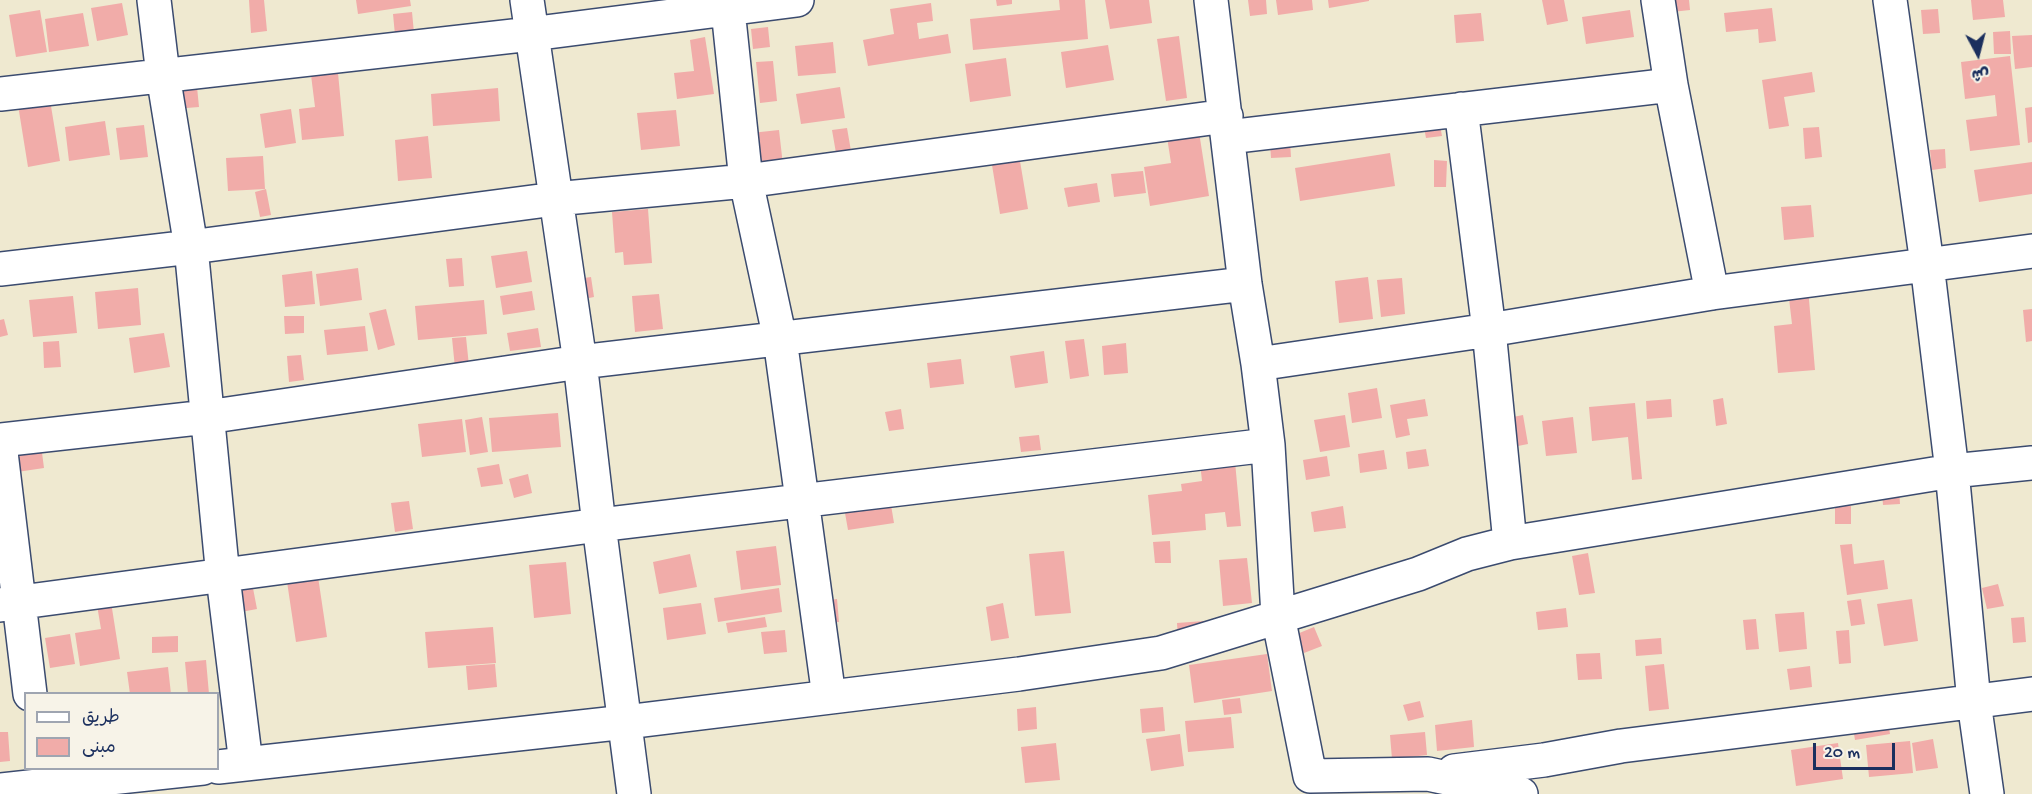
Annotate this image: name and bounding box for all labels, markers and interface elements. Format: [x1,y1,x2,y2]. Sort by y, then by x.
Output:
north arrow [1948,24,2008,84]
text: ش [1970,62,1990,83]
legend [24,692,219,770]
text: طريق [82,708,120,729]
scale bar [1816,731,1898,769]
text: مبنى [82,738,116,759]
text: 20 m [1824,743,1860,764]

